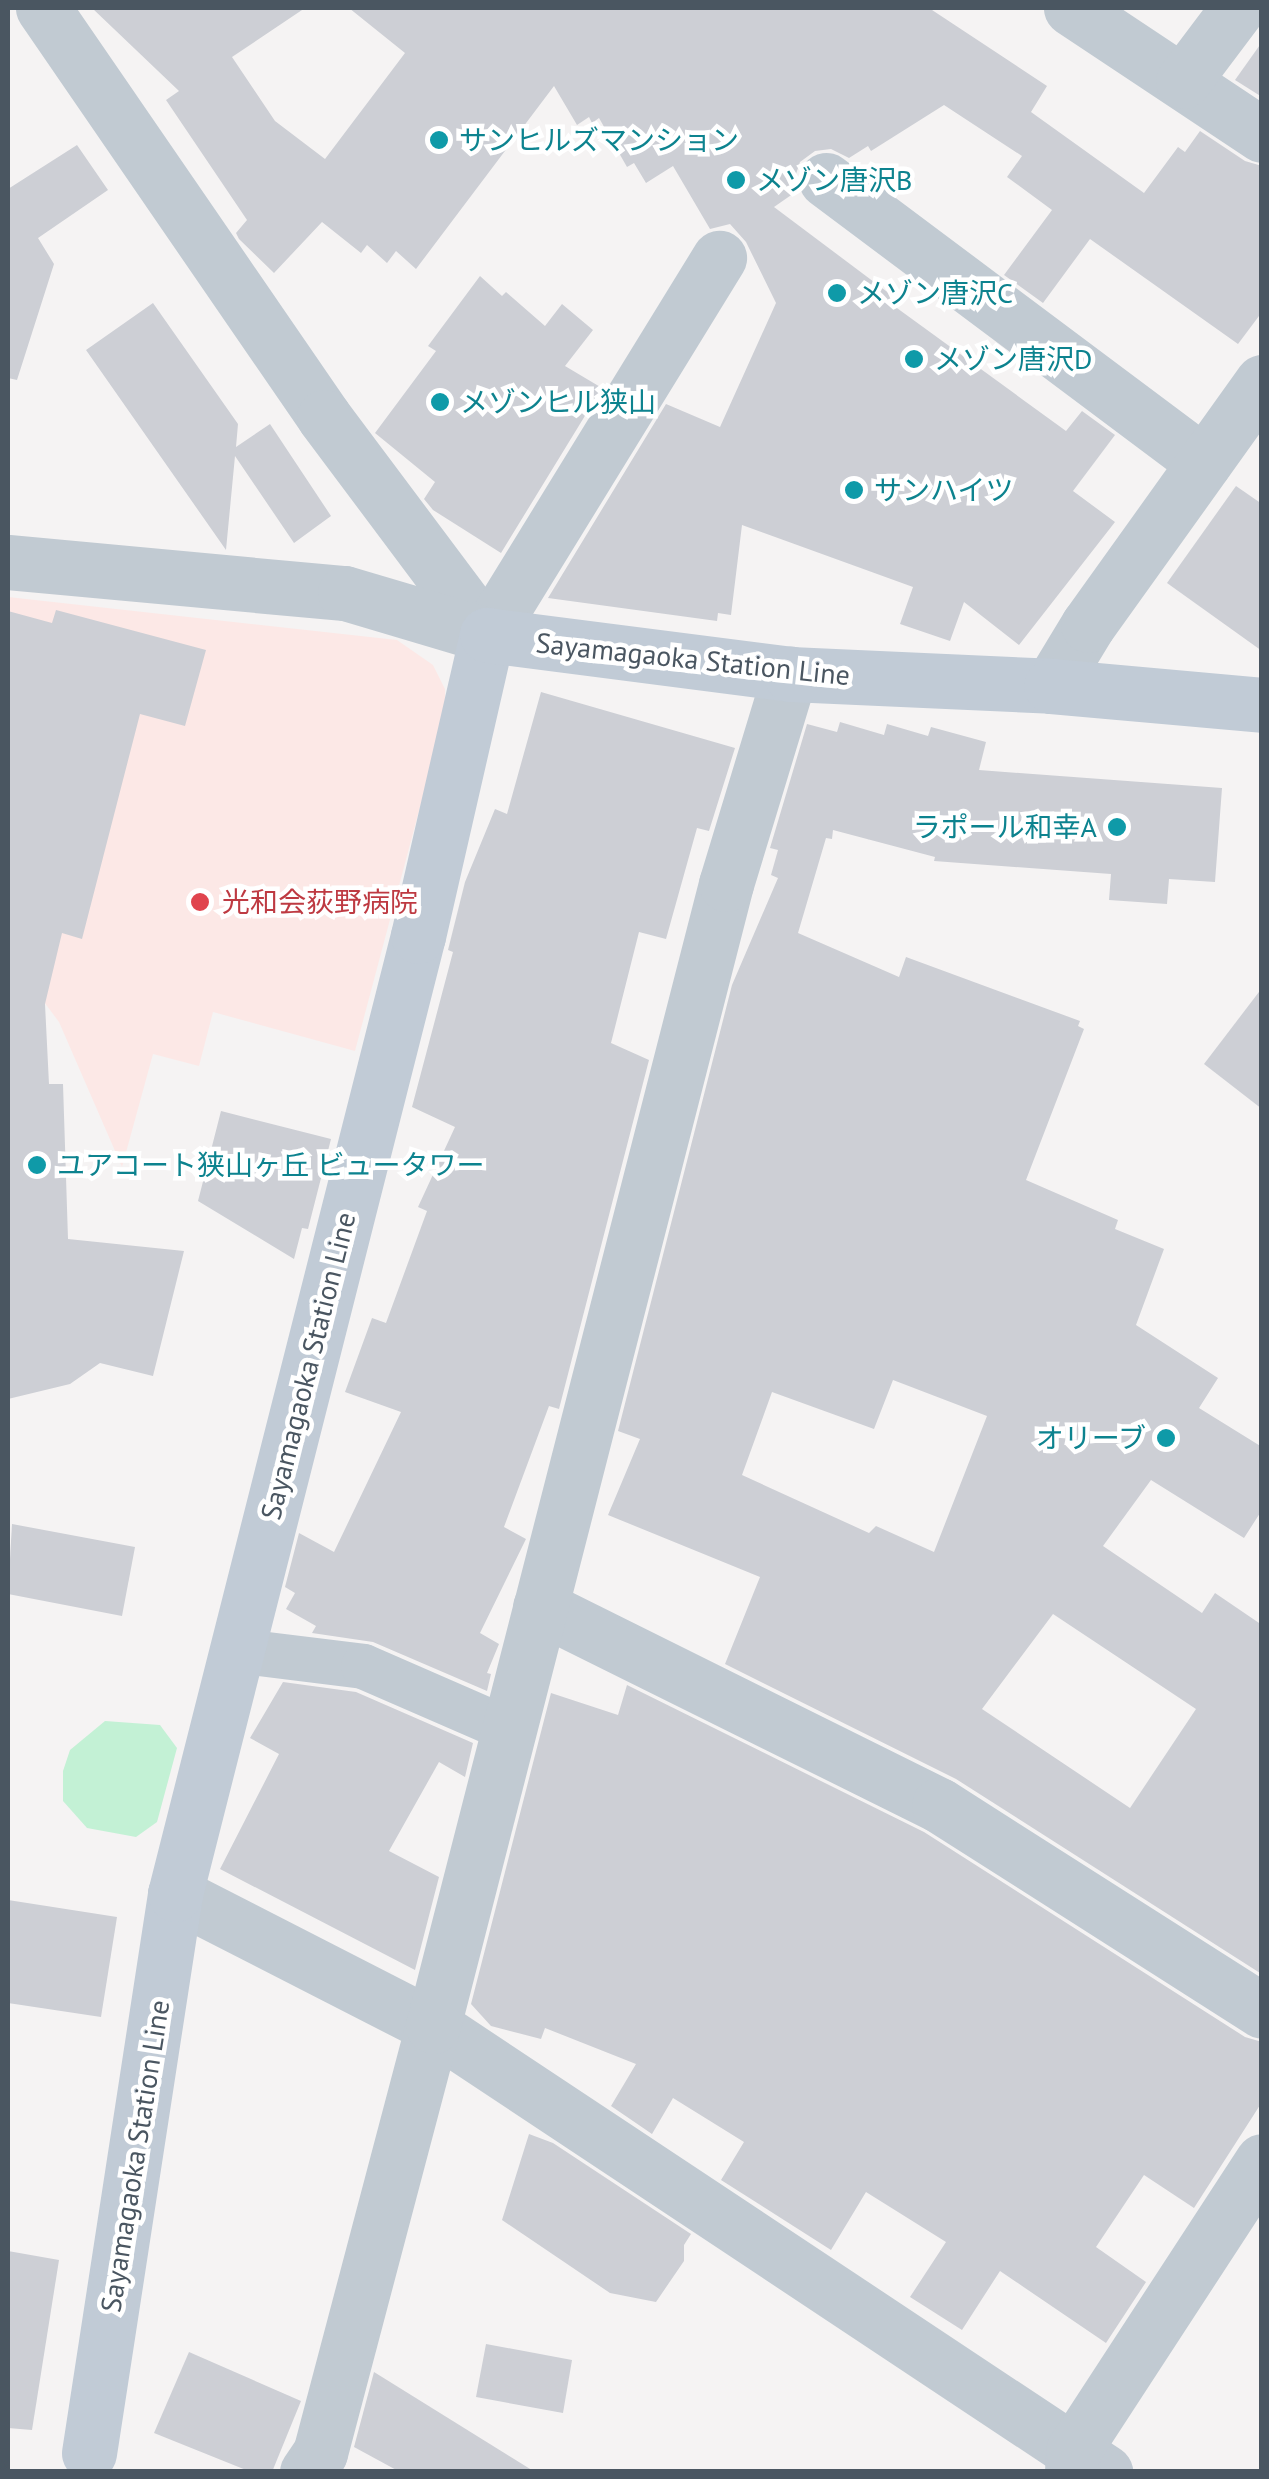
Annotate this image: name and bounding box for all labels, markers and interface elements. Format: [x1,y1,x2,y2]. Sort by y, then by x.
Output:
place label: サンヒルズマンション [459,123,739,157]
marker: サンヒルズマンション [428,129,450,151]
place label: メゾン唐沢B [756,163,912,197]
marker: メゾン唐沢B [725,169,747,191]
place label: メゾン唐沢C [857,276,1013,310]
marker: メゾン唐沢C [826,282,848,304]
place label: メゾン唐沢D [934,342,1092,376]
marker: メゾン唐沢D [903,348,925,370]
place label: メゾンヒル狭山 [460,385,656,419]
marker: メゾンヒル狭山 [429,391,451,413]
place label: サンハイツ [874,473,1014,507]
marker: サンハイツ [843,479,865,501]
street label: Sayamagaoka Station Line [534,626,852,692]
place label: ラポール和幸A [913,810,1097,844]
marker: ラポール和幸A [1106,816,1128,838]
place label: 光和会荻野病院 [222,885,418,919]
marker: 光和会荻野病院 [187,889,213,915]
place label: ユアコート狭山ヶ丘 ビュータワー [57,1148,484,1182]
marker: ユアコート狭山ヶ丘 ビュータワー [26,1154,48,1176]
street label: Sayamagaoka Station Line [254,1209,362,1523]
place label: オリーブ [1034,1421,1146,1455]
marker: オリーブ [1155,1427,1177,1449]
street label: Sayamagaoka Station Line [94,1998,176,2314]

